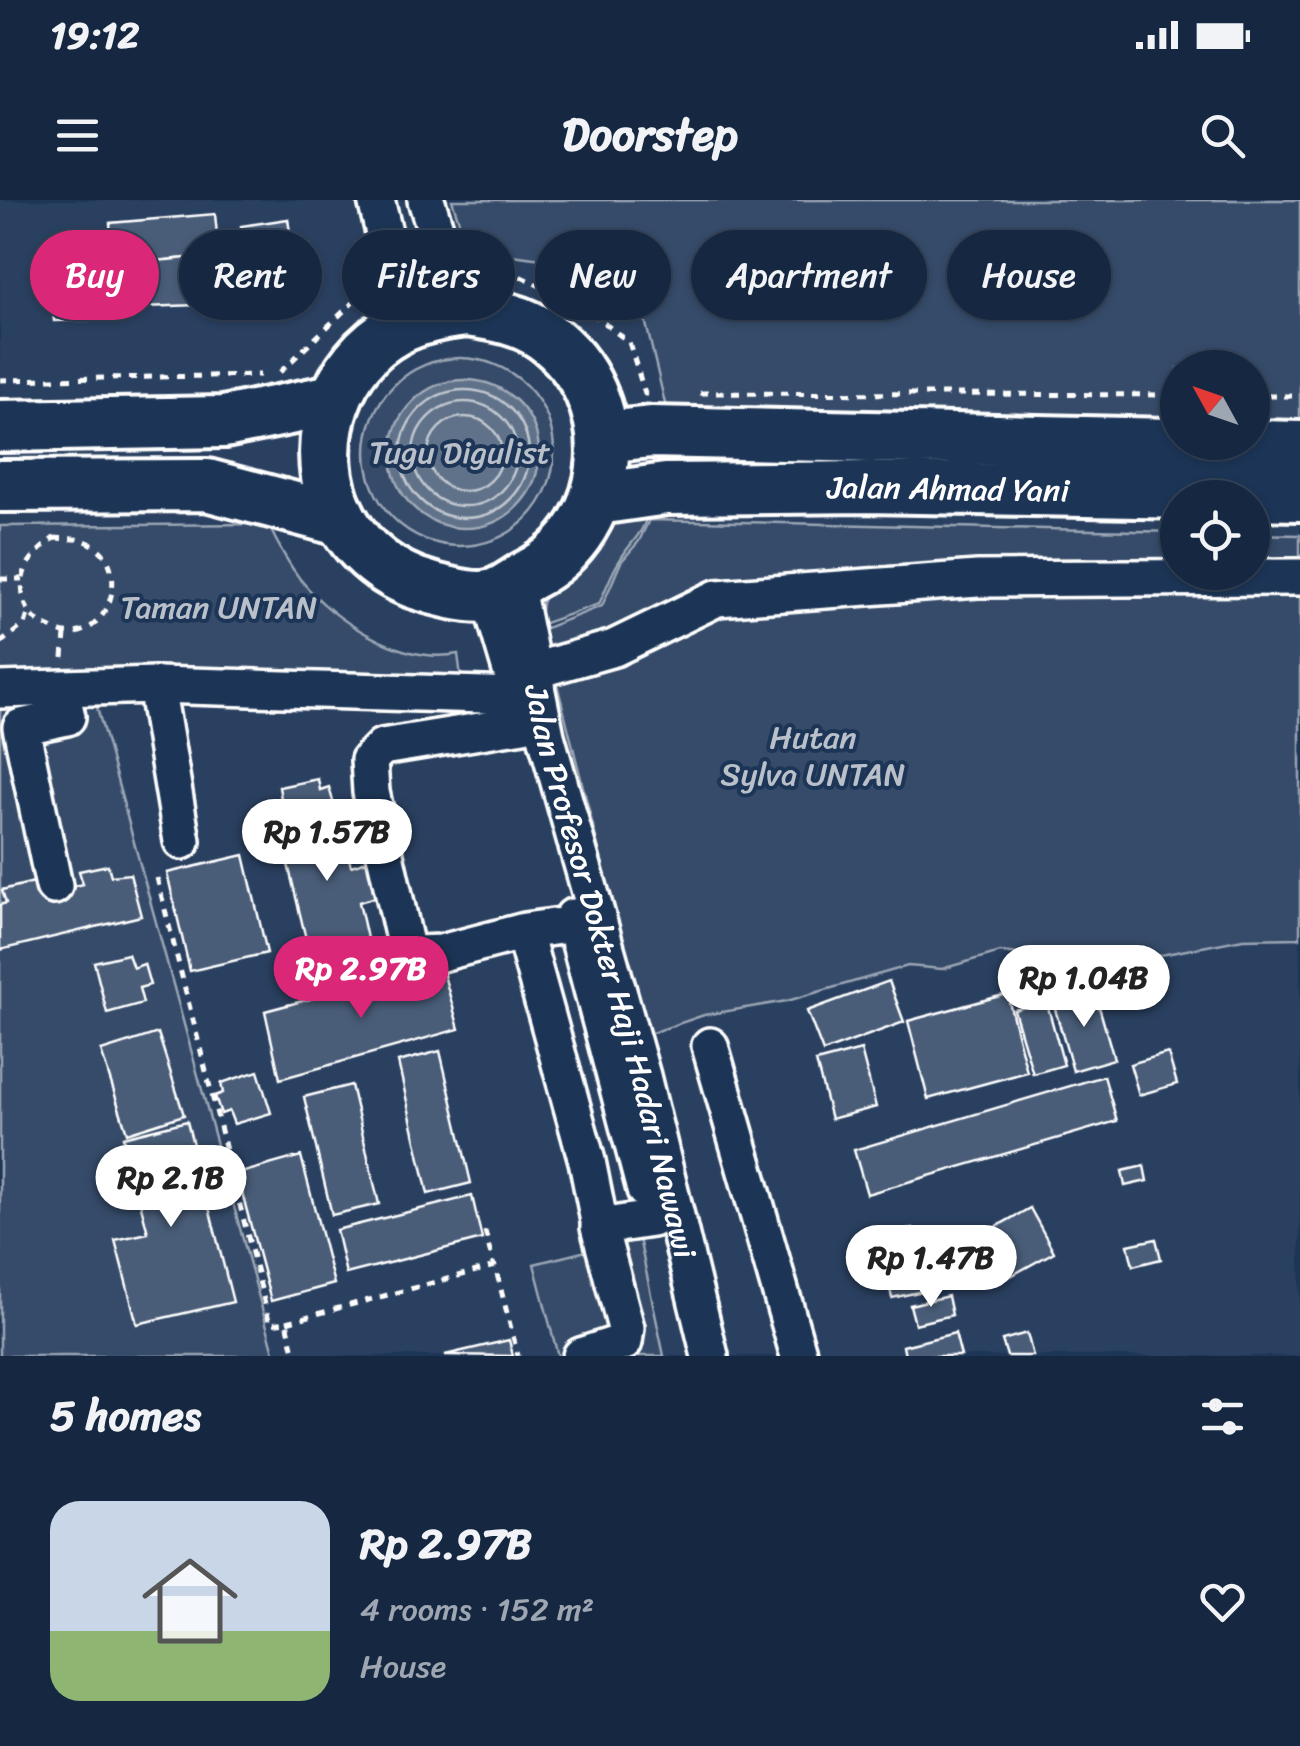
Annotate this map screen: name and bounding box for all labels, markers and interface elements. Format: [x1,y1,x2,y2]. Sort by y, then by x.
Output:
text: 19:12 [50,2,139,69]
text: Doorstep [562,95,738,175]
icon: menu [50,108,105,163]
icon: search [1195,108,1250,163]
chip: Buy [30,230,159,320]
chip: Rent [179,230,322,320]
chip: Filters [342,230,515,320]
chip: New [535,230,671,320]
chip: Apartment [691,230,927,320]
chip: House [947,230,1111,320]
north arrow [1160,350,1270,460]
map controls [1160,350,1270,590]
park label: Tugu Digulist [369,424,551,481]
street label: Jalan Ahmad Yani [826,459,1071,520]
button: locate [1160,480,1270,590]
park label: Taman UNTAN [121,579,318,636]
street label: Jalan Profesor Dokter Haji Hadari Nawawi [507,678,714,1265]
park label: Hutan Sylva UNTAN [721,709,905,803]
pin: Rp 1.57B [224,799,430,884]
text: Rp 1.57B [264,803,390,860]
pin: Rp 2.97B [258,936,464,1021]
text: Rp 2.97B [296,940,426,997]
pin: Rp 1.04B [981,945,1187,1030]
text: Rp 1.04B [1020,949,1148,1006]
pin: Rp 2.1B [79,1145,263,1230]
text: Rp 2.1B [117,1149,225,1206]
pin: Rp 1.47B [828,1225,1034,1310]
text: Rp 1.47B [868,1229,994,1286]
text: 5 homes [50,1379,201,1453]
icon: filters [1195,1389,1250,1444]
text: Rp 2.97B [360,1507,532,1581]
icon: home [130,1541,250,1661]
icon: heart [1195,1574,1250,1629]
text: 4 rooms · 152 m² [360,1581,594,1638]
text: House [360,1638,446,1695]

